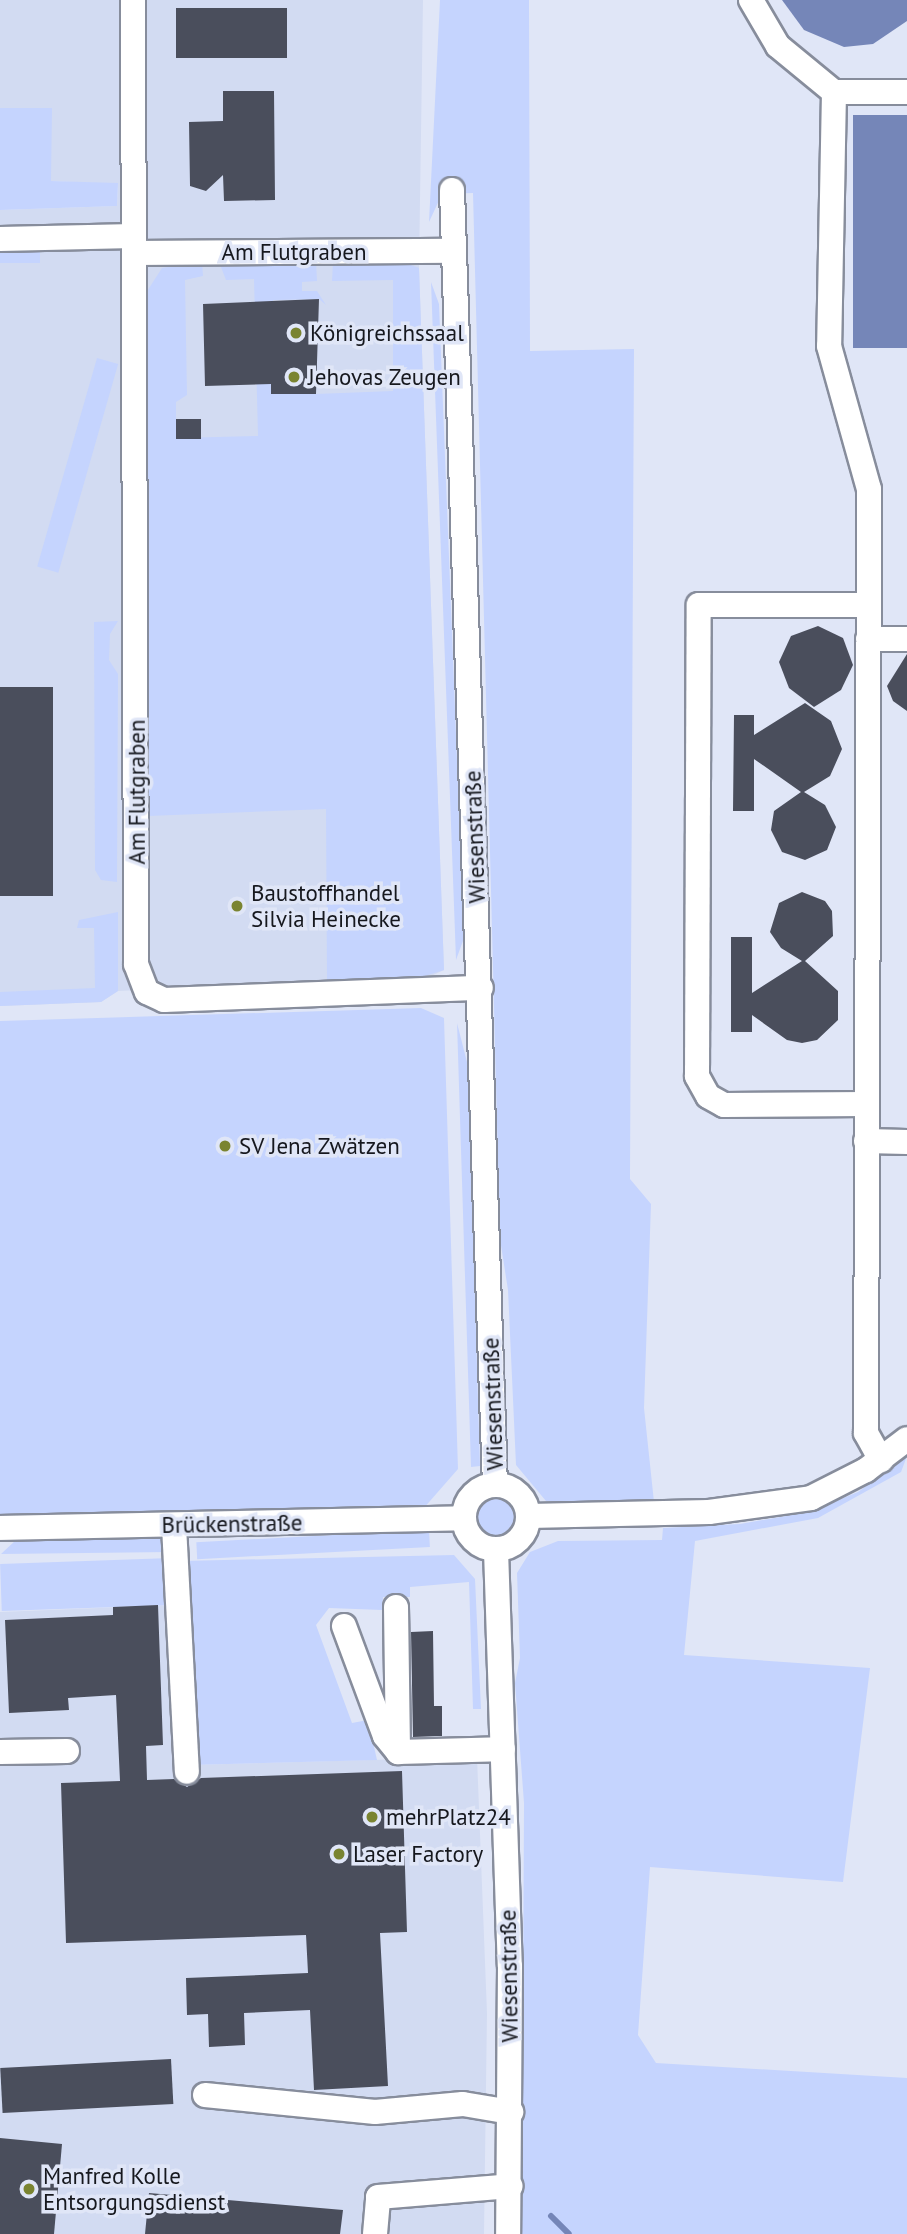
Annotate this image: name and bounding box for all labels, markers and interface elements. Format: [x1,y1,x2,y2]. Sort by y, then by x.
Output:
street label: Am Flutgraben [221,238,367,266]
place label: Königreichssaal [310,319,464,347]
marker: Königreichssaal [288,325,304,341]
place label: Jehovas Zeugen [308,363,461,391]
marker: Jehovas Zeugen [286,369,302,385]
street label: Am Flutgraben [123,719,151,865]
street label: Wiesenstraße [459,770,491,904]
place label: Baustoffhandel Silvia Heinecke [251,879,401,933]
marker: Baustoffhandel Silvia Heinecke [229,898,245,914]
place label: SV Jena Zwätzen [239,1132,401,1160]
marker: SV Jena Zwätzen [217,1138,233,1154]
street label: Wiesenstraße [477,1337,509,1471]
street label: Brückenstraße [161,1509,303,1539]
place label: mehrPlatz24 [386,1803,511,1831]
marker: mehrPlatz24 [364,1809,380,1825]
place label: Laser Factory [353,1840,483,1868]
marker: Laser Factory [331,1846,347,1862]
street label: Wiesenstraße [494,1909,524,2043]
place label: Manfred Kolle Entsorgungsdienst [43,2162,225,2216]
marker: Manfred Kolle Entsorgungsdienst [21,2181,37,2197]

